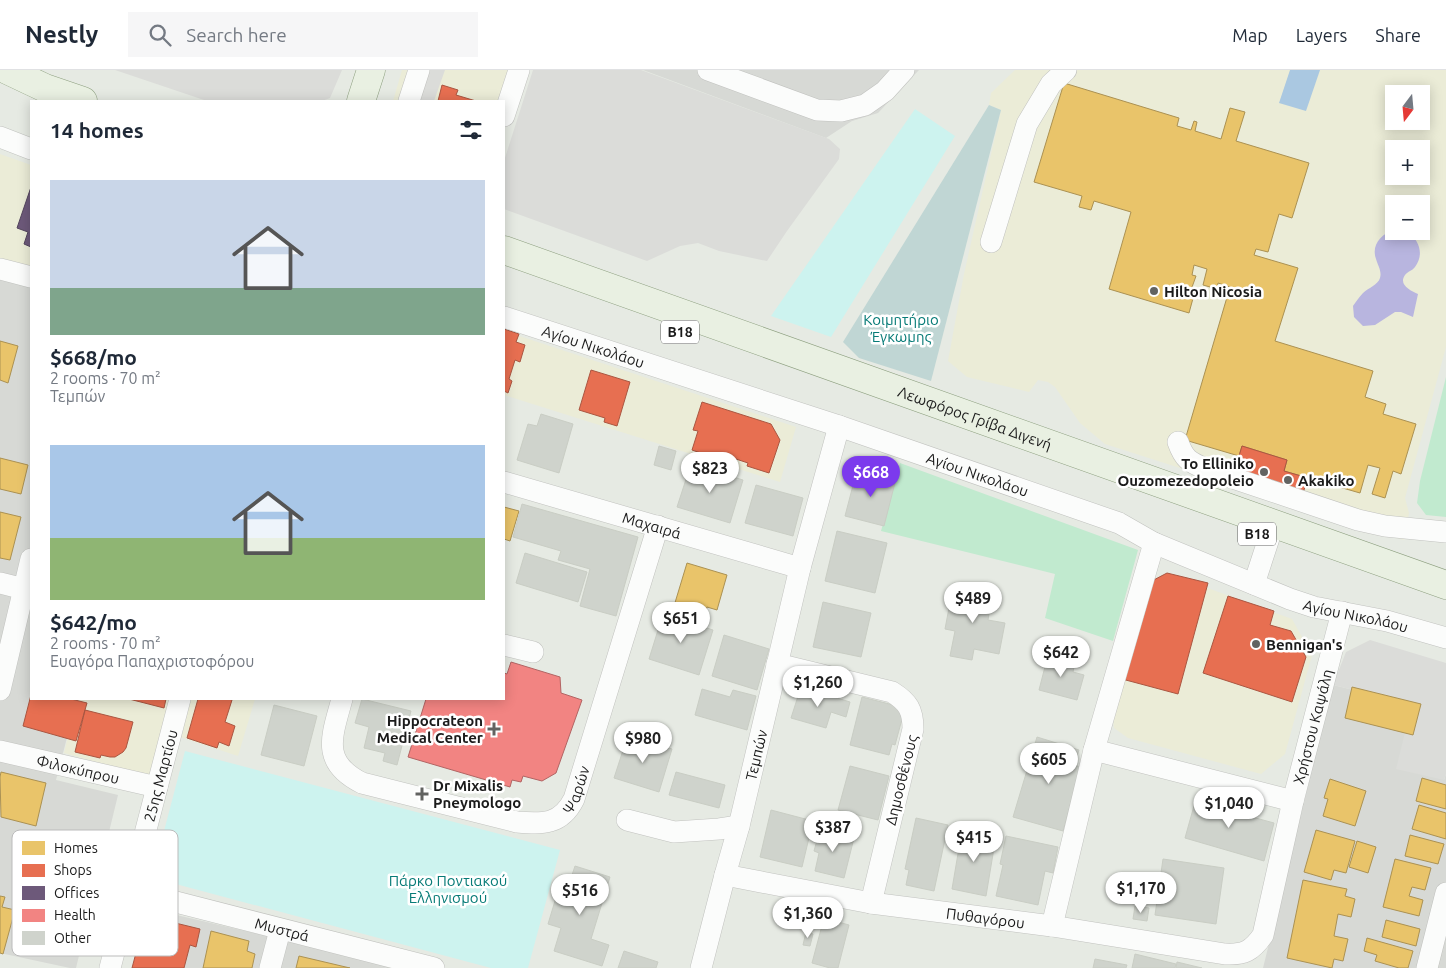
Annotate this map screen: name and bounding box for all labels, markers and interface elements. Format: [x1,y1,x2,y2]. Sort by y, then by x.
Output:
search box [128,12,478,57]
text: Nestly [25,21,98,48]
icon: search [146,21,174,49]
text: Search here [186,24,287,46]
text: Map [1232,25,1268,45]
text: Layers [1296,25,1347,45]
text: Share [1375,25,1421,45]
north arrow [1385,85,1430,130]
map controls [1385,85,1430,240]
icon: filters [457,116,485,144]
text: 14 homes [50,118,144,142]
button: + [1385,140,1430,185]
button: − [1385,195,1430,240]
icon: home [223,213,313,303]
place label: Hilton Nicosia [1164,283,1262,300]
marker: Hilton Nicosia [1148,285,1160,297]
park label: Κοιμητήριο Έγκωμης [863,311,939,345]
road number: B18 [661,320,699,344]
street label: Αγίου Νικολάου [540,322,647,371]
text: $668/mo [50,345,137,369]
text: 2 rooms · 70 m² [50,369,161,387]
street label: Λεωφόρος Γρίβα Διγενή [896,382,1054,453]
text: Τεμπών [50,387,105,405]
street label: Αγίου Νικολάου [924,449,1031,500]
pin: $823 [680,452,740,494]
place label: To Elliniko Ouzomezedopoleio [1117,455,1254,489]
pin: $668 [841,456,901,498]
text: $823 [692,459,728,477]
text: $668 [853,463,889,481]
marker: To Elliniko Ouzomezedopoleio [1258,466,1270,478]
place label: Akakiko [1298,472,1355,489]
marker: Akakiko [1282,474,1294,486]
icon: home [223,478,313,568]
street label: Μαχαιρά [621,508,683,542]
road number: B18 [1238,522,1276,546]
pin: $489 [943,582,1003,624]
text: $489 [955,589,991,607]
street label: Αγίου Νικολάου [1301,596,1410,635]
pin: $651 [651,602,711,644]
text: $651 [663,609,699,627]
text: $642/mo [50,610,137,634]
text: 2 rooms · 70 m² [50,634,161,652]
pin: $642 [1031,636,1091,678]
place label: Bennigan's [1266,636,1343,653]
marker: Bennigan's [1250,638,1262,650]
text: $642 [1043,643,1079,661]
text: Ευαγόρα Παπαχριστοφόρου [50,652,254,670]
pin: $1,260 [777,666,859,708]
street label: Χρήστου Καψάλη [1289,667,1335,786]
text: $1,260 [793,673,843,691]
place label: Hippocrateon Medical Center [377,712,484,746]
marker: Hippocrateon Medical Center [487,722,501,736]
pin: $980 [613,722,673,764]
street label: 25ης Μαρτίου [140,728,180,823]
street label: Τεμπών [742,728,770,782]
text: $980 [625,729,661,747]
street label: Δημοσθένους [882,733,920,827]
pin: $605 [1019,742,1079,785]
text: $605 [1031,750,1067,768]
street label: Φιλοκύπρου [35,751,121,787]
street label: Ψαρών [559,764,592,817]
place label: Dr Mixalis Pneymologo [433,777,521,811]
pin: $1,040 [1188,786,1270,829]
marker: Dr Mixalis Pneymologo [415,787,429,801]
text: $1,040 [1204,794,1254,812]
pin: $387 [803,810,863,853]
text: $387 [815,818,851,836]
pin: $415 [944,820,1004,863]
text: $415 [956,828,992,846]
legend [12,830,178,956]
text: Homes [54,840,98,856]
text: Shops [54,862,92,878]
park label: Πάρκο Ποντιακού Ελληνισμού [389,872,507,906]
pin: $1,170 [1100,872,1182,914]
pin: $516 [550,874,610,916]
text: $1,170 [1116,879,1166,897]
text: $516 [562,881,598,899]
text: Offices [54,885,99,901]
pin: $1,360 [767,896,849,939]
text: $1,360 [783,904,833,922]
street label: Πυθαγόρου [945,904,1026,931]
text: Health [54,907,96,923]
street label: Μυστρά [253,914,311,944]
text: Other [54,930,92,946]

